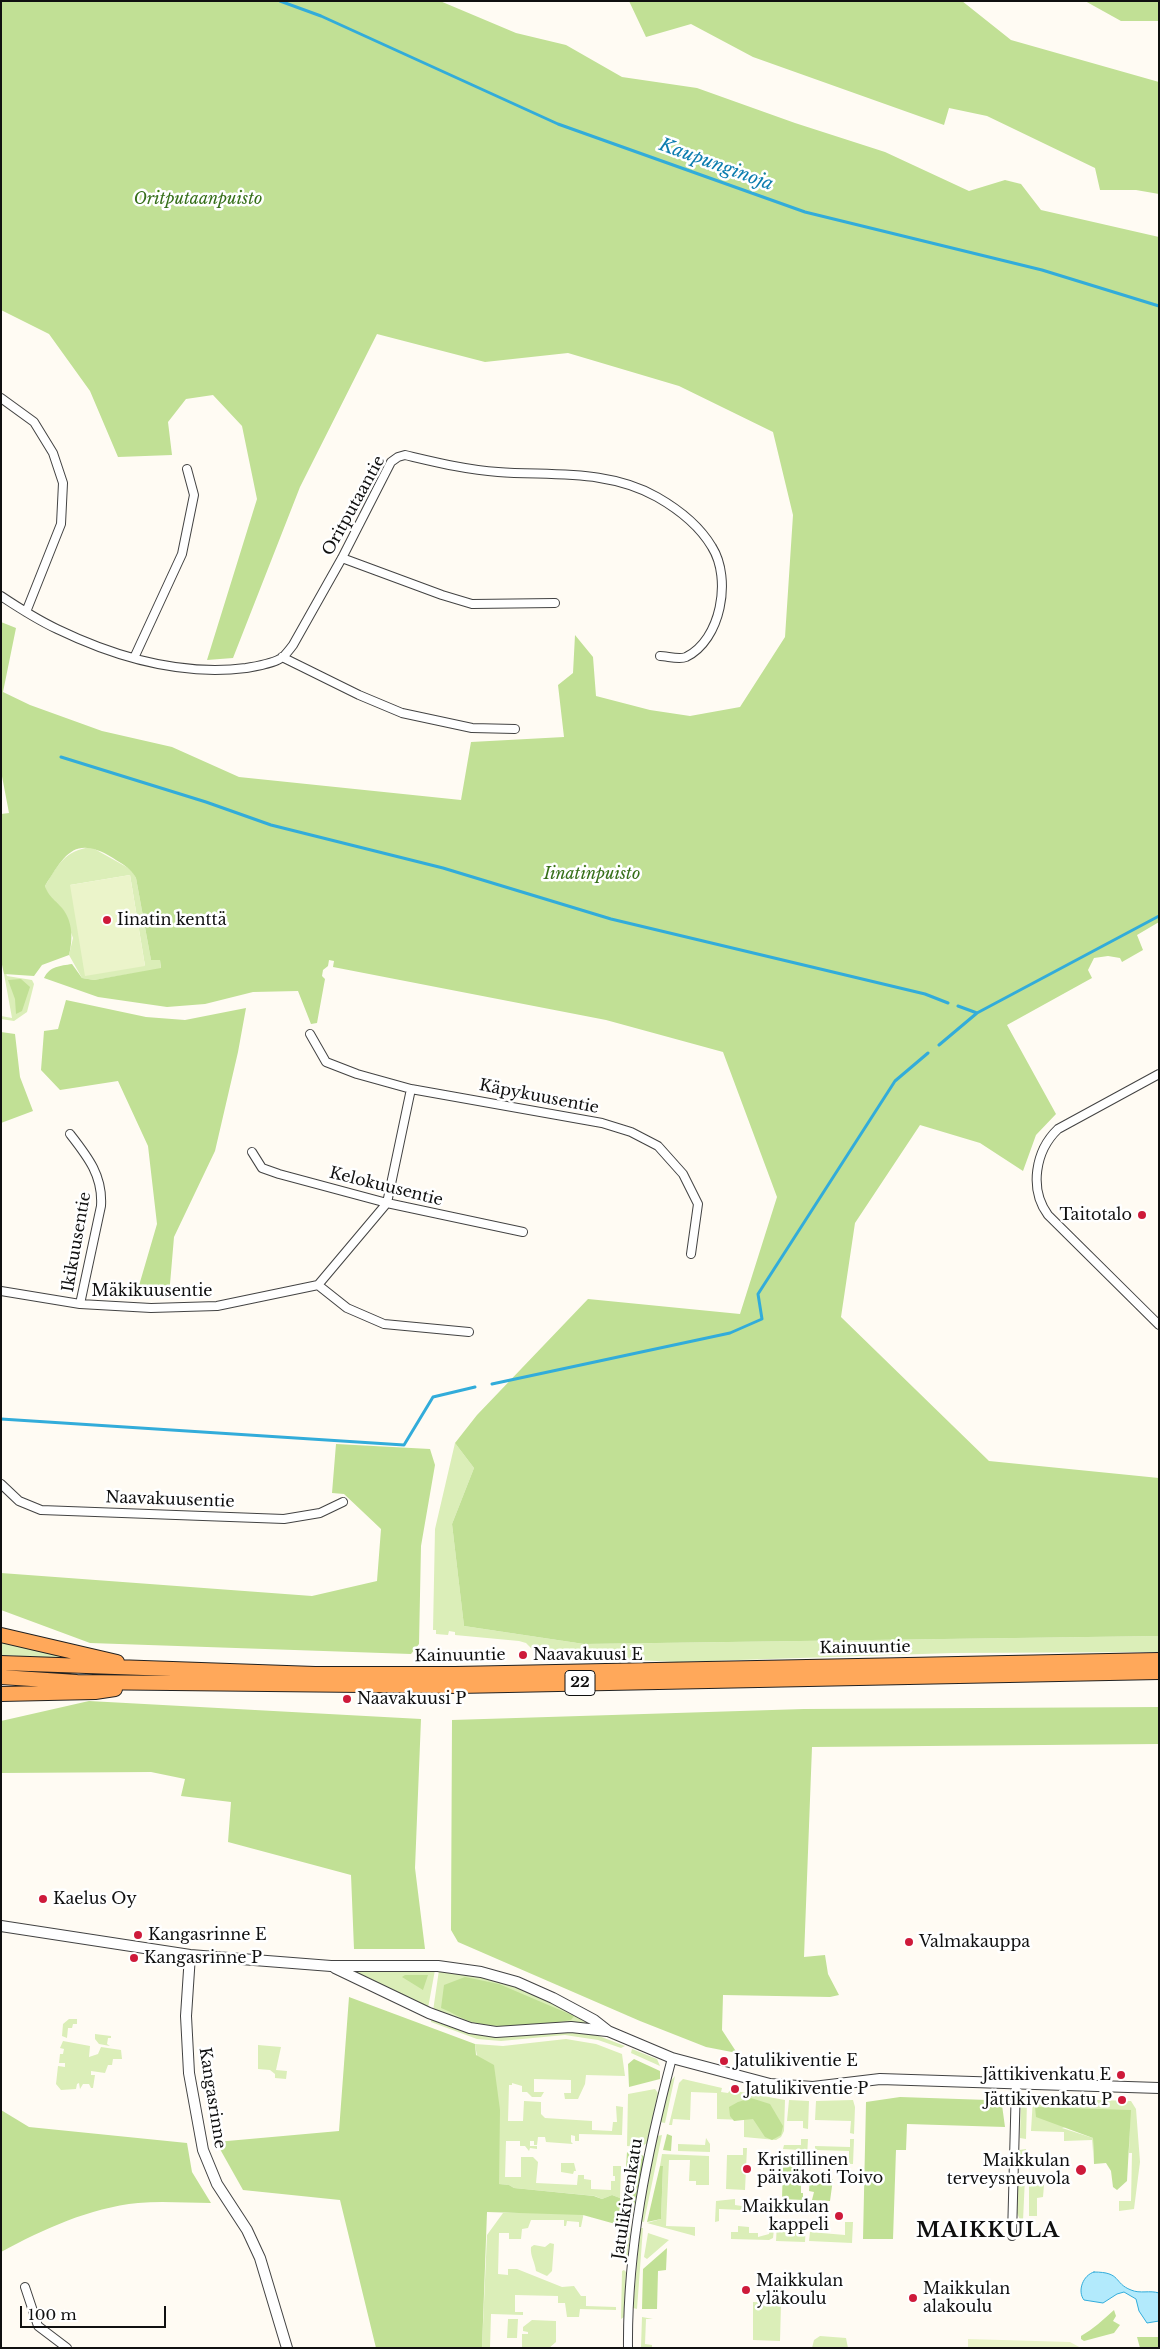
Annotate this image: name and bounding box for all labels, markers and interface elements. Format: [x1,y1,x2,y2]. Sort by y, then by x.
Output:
water label: Kaupunginoja [656,134,776,196]
park label: Oritputaanpuisto [134,189,262,209]
street label: Oritputaantie [319,453,389,559]
park label: Iinatinpuisto [544,864,640,884]
place label: Iinatin kenttä [117,910,227,930]
marker: Iinatin kenttä [101,914,113,926]
street label: Käpykuusentie [478,1076,600,1118]
street label: Kelokuusentie [327,1164,445,1210]
street label: Ikikuusentie [59,1190,95,1294]
place label: Taitotalo [1059,1205,1132,1225]
marker: Taitotalo [1136,1209,1148,1221]
street label: Mäkikuusentie [91,1281,213,1301]
street label: Naavakuusentie [105,1488,235,1512]
street label: Kainuuntie [819,1638,911,1658]
place label: Naavakuusi E [533,1645,643,1665]
street label: Kainuuntie [414,1646,506,1666]
marker: Naavakuusi E [517,1649,529,1661]
road number: 22 [565,1670,595,1696]
place label: Naavakuusi P [357,1689,466,1709]
marker: Naavakuusi P [341,1693,353,1705]
place label: Kaelus Oy [53,1889,137,1909]
marker: Kaelus Oy [37,1893,49,1905]
place label: Kangasrinne E [148,1925,267,1945]
marker: Kangasrinne E [132,1929,144,1941]
place label: Valmakauppa [919,1932,1030,1952]
marker: Valmakauppa [903,1936,915,1948]
place label: Kangasrinne P [144,1948,262,1968]
marker: Kangasrinne P [128,1952,140,1964]
street label: Kangasrinne [195,2046,229,2150]
place label: Jatulikiventie E [734,2051,858,2071]
marker: Jatulikiventie E [718,2055,730,2067]
place label: Jättikivenkatu E [982,2065,1111,2085]
marker: Jättikivenkatu E [1115,2069,1127,2081]
place label: Jatulikiventie P [745,2079,868,2099]
marker: Jatulikiventie P [729,2083,741,2095]
place label: Jättikivenkatu P [984,2090,1112,2110]
marker: Jättikivenkatu P [1116,2094,1128,2106]
street label: Jatulikivenkatu [609,2137,647,2261]
place label: Kristillinen päiväkoti Toivo [757,2150,883,2188]
place label: Maikkulan terveysneuvola [947,2151,1070,2189]
marker: Kristillinen päiväkoti Toivo [741,2163,753,2175]
marker: Maikkulan terveysneuvola [1074,2163,1088,2177]
place label: Maikkulan kappeli [742,2197,829,2235]
marker: Maikkulan kappeli [833,2210,845,2222]
district label: MAIKKULA [915,2218,1061,2244]
place label: Maikkulan yläkoulu [756,2271,843,2309]
place label: Maikkulan alakoulu [923,2279,1010,2317]
marker: Maikkulan yläkoulu [740,2284,752,2296]
marker: Maikkulan alakoulu [907,2292,919,2304]
scale bar [22,2296,169,2328]
text: 100 m [28,2305,77,2324]

